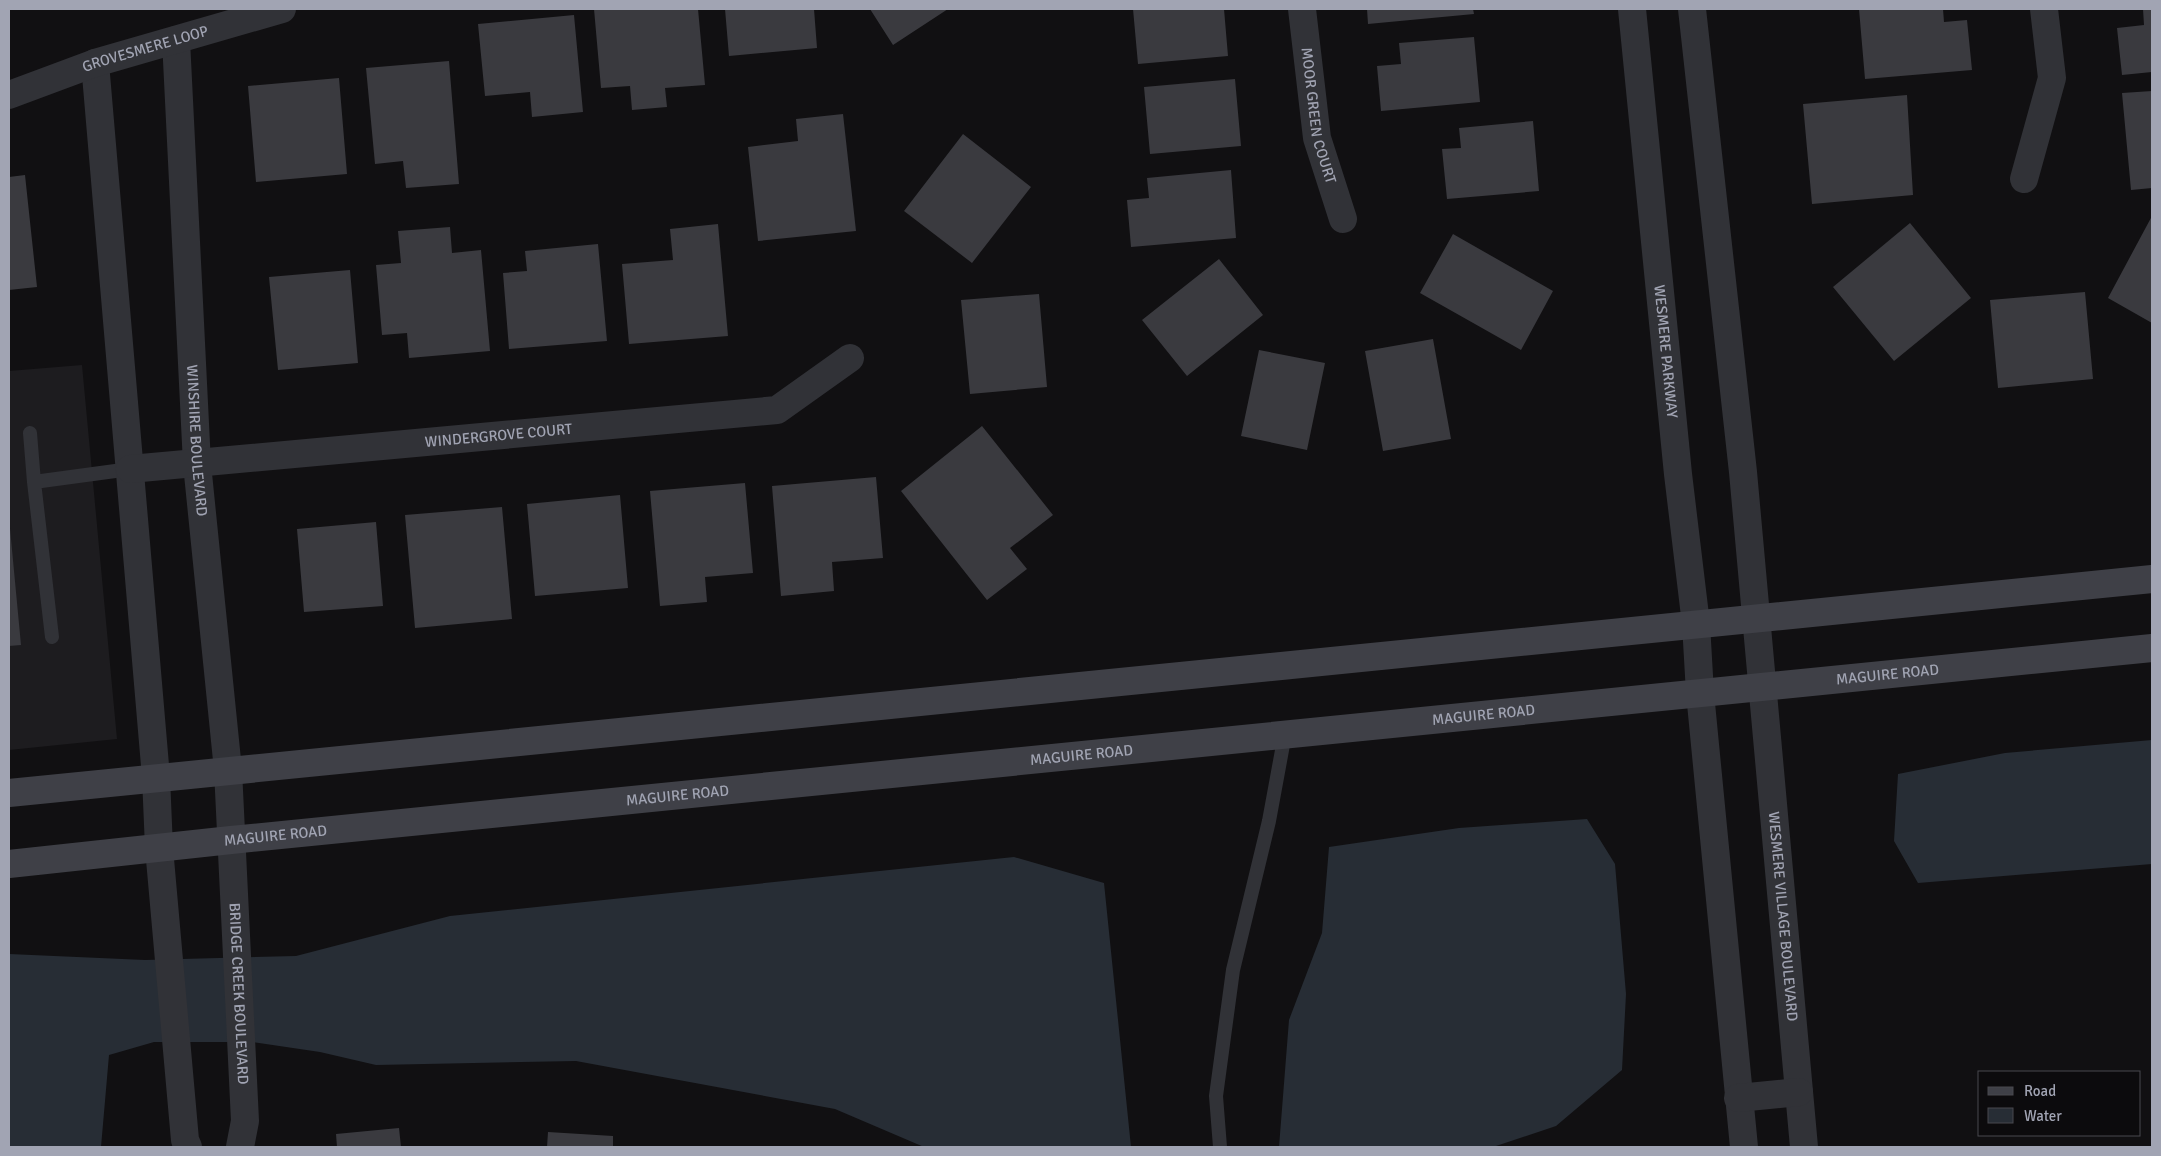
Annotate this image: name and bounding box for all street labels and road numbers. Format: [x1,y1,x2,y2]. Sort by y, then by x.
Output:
street label: GROVESMERE LOOP [80,22,210,76]
street label: MOOR GREEN COURT [1298,46,1340,186]
street label: WESMERE PARKWAY [1650,284,1681,419]
street label: WINSHIRE BOULEVARD [183,364,211,517]
street label: WINDERGROVE COURT [424,420,574,451]
street label: MAGUIRE ROAD [1835,660,1940,689]
street label: MAGUIRE ROAD [1431,701,1536,729]
street label: MAGUIRE ROAD [1029,741,1134,769]
street label: MAGUIRE ROAD [625,781,730,809]
street label: WESMERE VILLAGE BOULEVARD [1765,811,1802,1022]
street label: MAGUIRE ROAD [223,821,328,850]
street label: BRIDGE CREEK BOULEVARD [225,902,252,1085]

